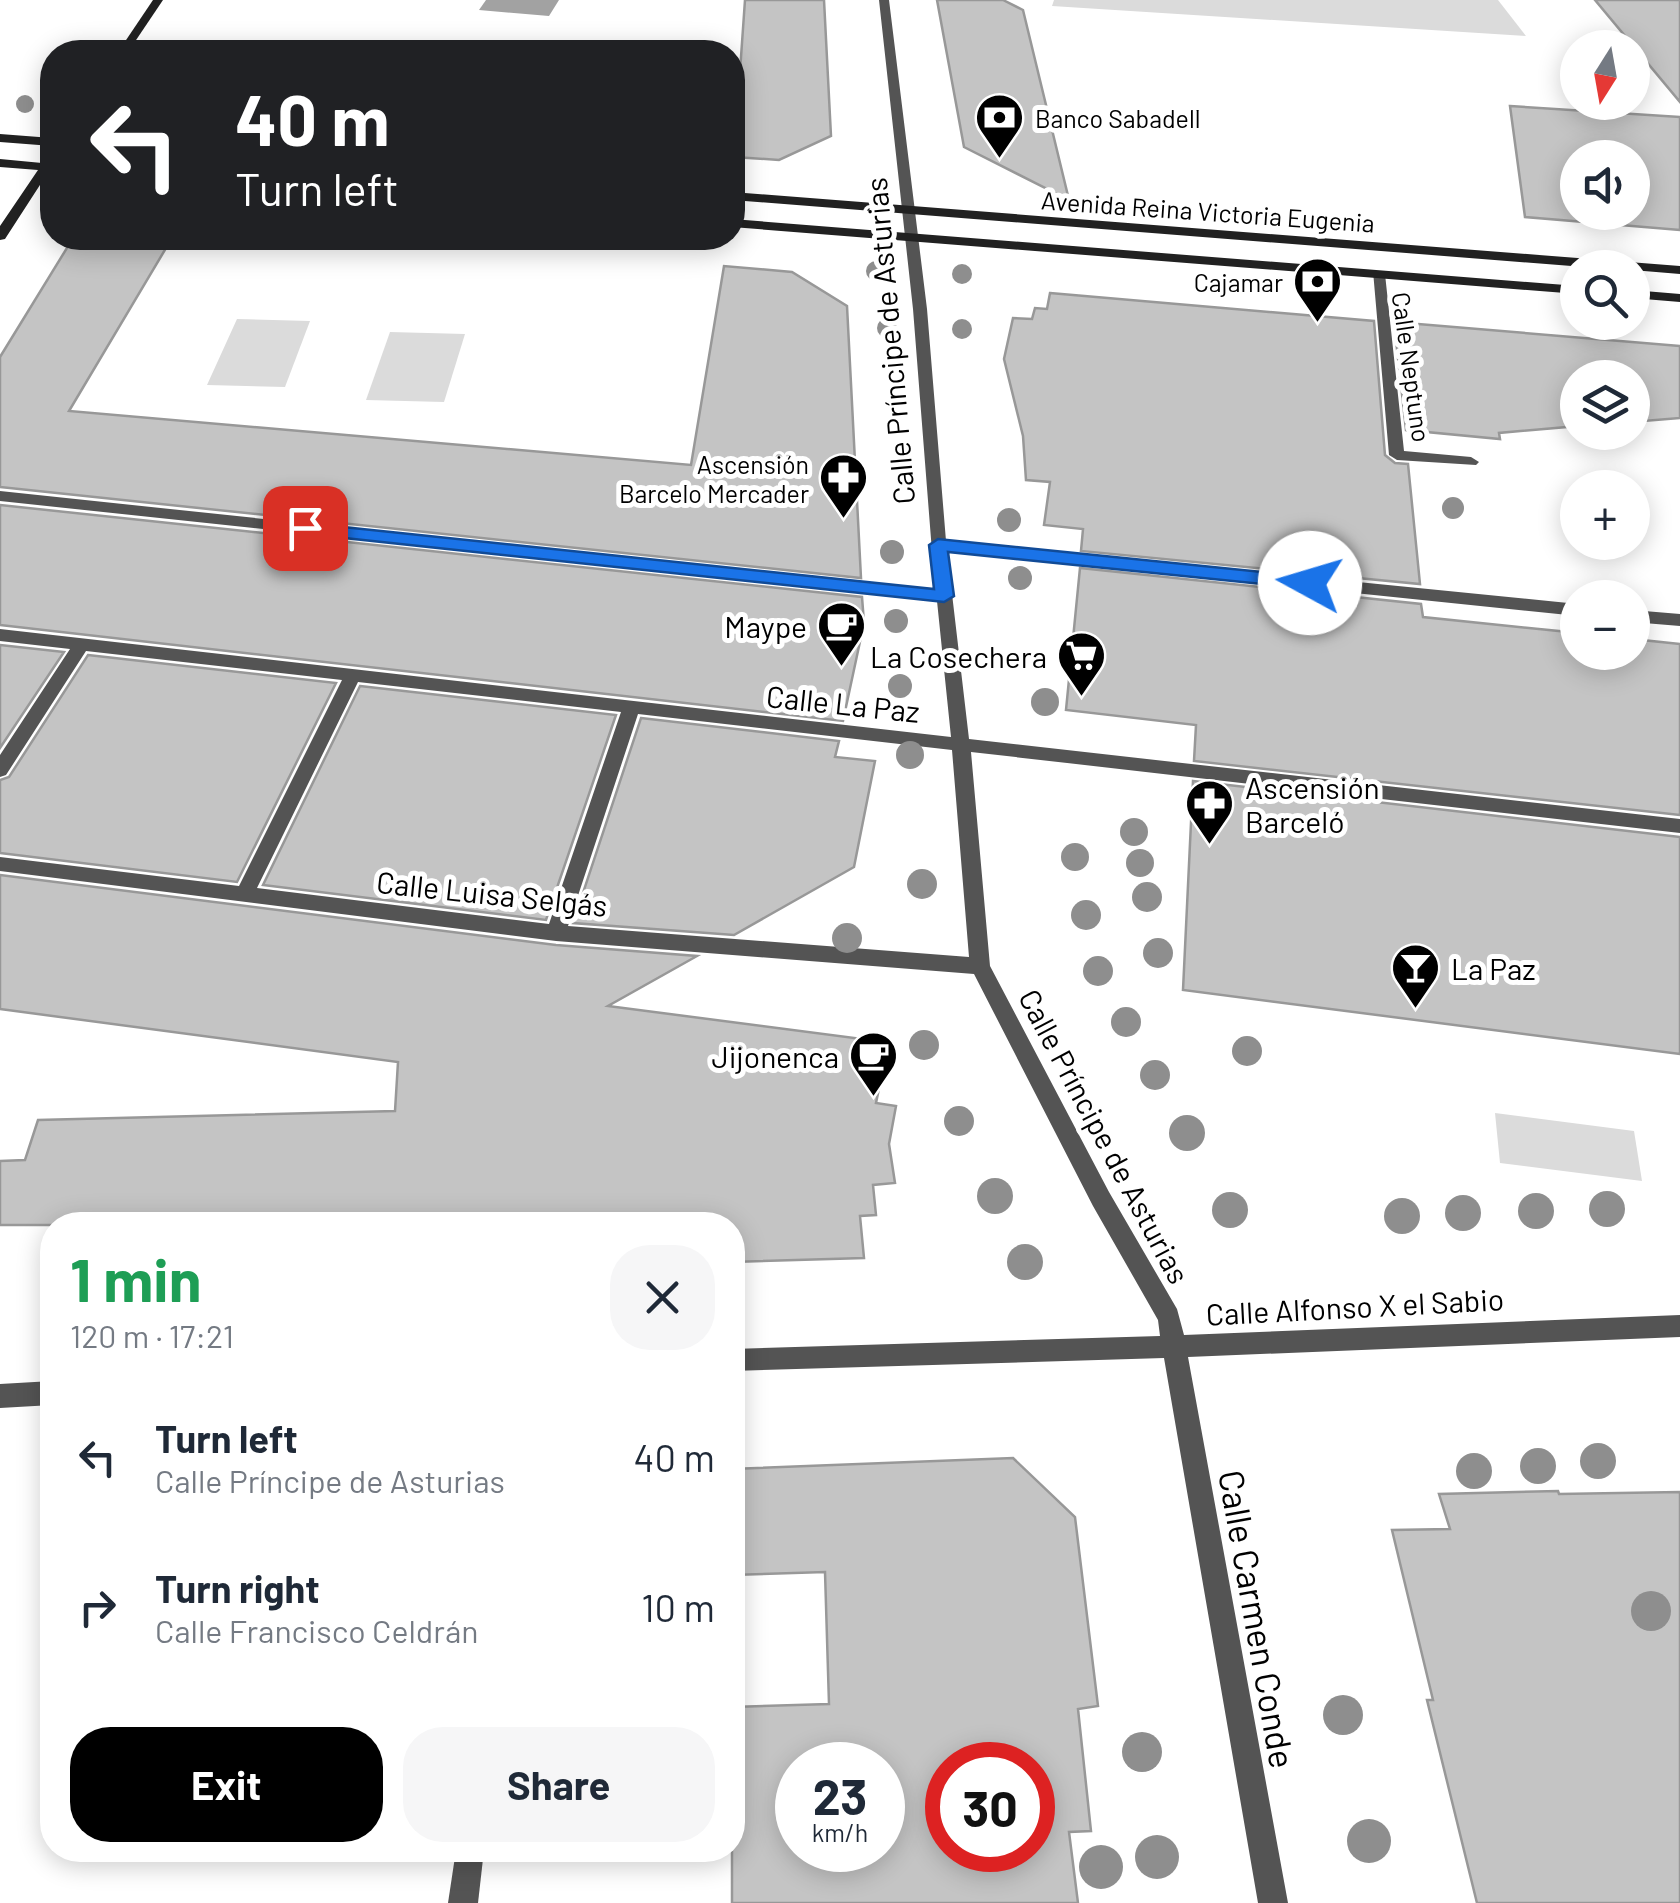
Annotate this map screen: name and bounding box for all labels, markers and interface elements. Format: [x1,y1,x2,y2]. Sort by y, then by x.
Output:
north arrow [1560,30,1650,120]
map controls [1560,30,1650,670]
text: 40 m [235,76,390,160]
icon: left [70,80,200,210]
bank icon: Banco Sabadell [974,92,1026,160]
place label: Banco Sabadell [1035,103,1200,133]
button: sound [1560,140,1650,230]
text: Turn left [235,161,399,215]
street label: Calle Príncipe de Asturias [857,176,921,506]
street label: Avenida Reina Victoria Eugenia [1040,184,1376,238]
button: search [1560,250,1650,340]
bank icon: Cajamar [1292,256,1344,324]
place label: Cajamar [1194,267,1283,297]
street label: Calle Neptuno [1387,290,1437,444]
button: layers [1560,360,1650,450]
place label: Ascensión Barcelo Mercader [619,449,809,508]
pharmacy icon: Ascensión Barcelo Mercader [818,452,870,520]
button: + [1560,470,1650,560]
pin [263,486,348,571]
icon: arrive [278,501,333,556]
position arrow [1258,531,1362,635]
button: − [1560,580,1650,670]
cafe icon: Maype [816,600,868,668]
place label: Maype [724,608,807,644]
supermarket icon: La Cosechera [1056,630,1108,698]
place label: La Cosechera [870,638,1047,674]
street label: Calle La Paz [765,677,921,729]
place label: Ascensión Barceló [1245,769,1380,839]
pharmacy icon: Ascensión Barceló [1184,778,1236,846]
street label: Calle Luisa Selgás [375,863,609,923]
bar icon: La Paz [1390,942,1442,1010]
place label: La Paz [1451,950,1536,986]
street label: Calle Príncipe de Asturias [1012,983,1198,1289]
cafe icon: Jijonenca [848,1030,900,1098]
place label: Jijonenca [712,1038,839,1074]
text: 1 min [70,1242,201,1314]
button: close [610,1245,715,1350]
street label: Calle Alfonso X el Sabio [1205,1280,1505,1332]
text: 120 m · 17:21 [70,1316,234,1354]
text: Turn left [155,1415,298,1461]
icon: left [70,1430,125,1485]
text: 40 m [634,1434,715,1480]
text: Calle Príncipe de Asturias [155,1461,505,1499]
street label: Calle Carmen Conde [1211,1467,1305,1771]
text: Turn right [155,1565,320,1611]
icon: right [70,1580,125,1635]
text: 10 m [641,1584,715,1630]
text: Calle Francisco Celdrán [155,1611,479,1649]
button: Exit [70,1727,383,1842]
button: Share [403,1727,715,1842]
speed limit sign: 30 [925,1742,1055,1872]
text: 23 [813,1765,867,1825]
text: km/h [812,1817,868,1847]

